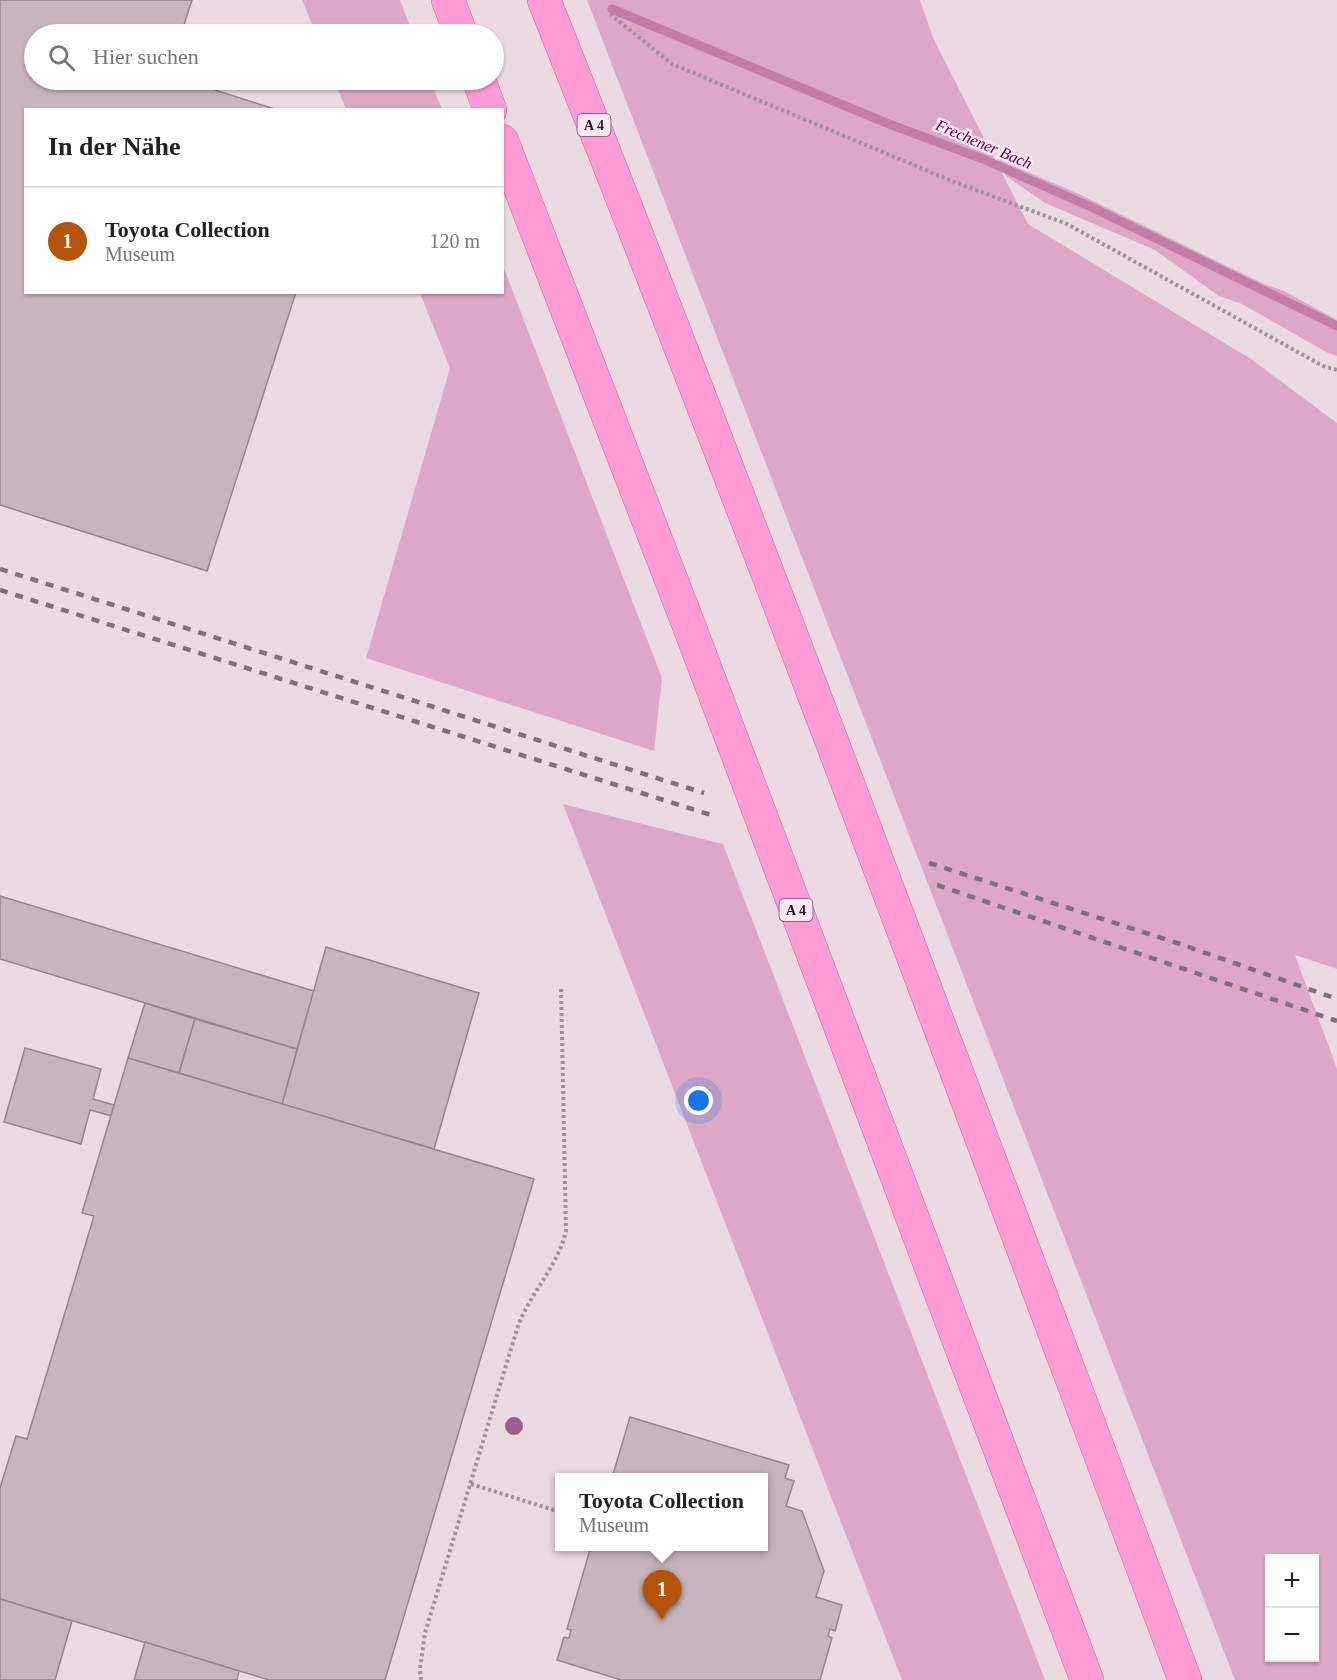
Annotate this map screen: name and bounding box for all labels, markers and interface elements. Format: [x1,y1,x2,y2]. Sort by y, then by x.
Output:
search box [24,24,504,90]
icon: search [45,41,78,74]
text: Hier suchen [93,44,199,69]
road number: A 4 [578,114,610,136]
water label: Frechener Bach [932,116,1035,172]
text: In der Nähe [48,132,180,161]
text: Toyota Collection [105,217,270,242]
text: 1 [63,230,73,252]
text: 120 m [429,230,480,252]
text: Museum [105,243,175,265]
road number: A 4 [780,899,812,921]
your location [684,1086,713,1115]
popup [555,1473,768,1551]
text: Toyota Collection [579,1488,744,1513]
text: Museum [579,1514,649,1536]
map controls [1265,1554,1319,1662]
button: + [1265,1554,1319,1608]
pin: 1 [642,1570,682,1620]
button: − [1265,1608,1319,1662]

